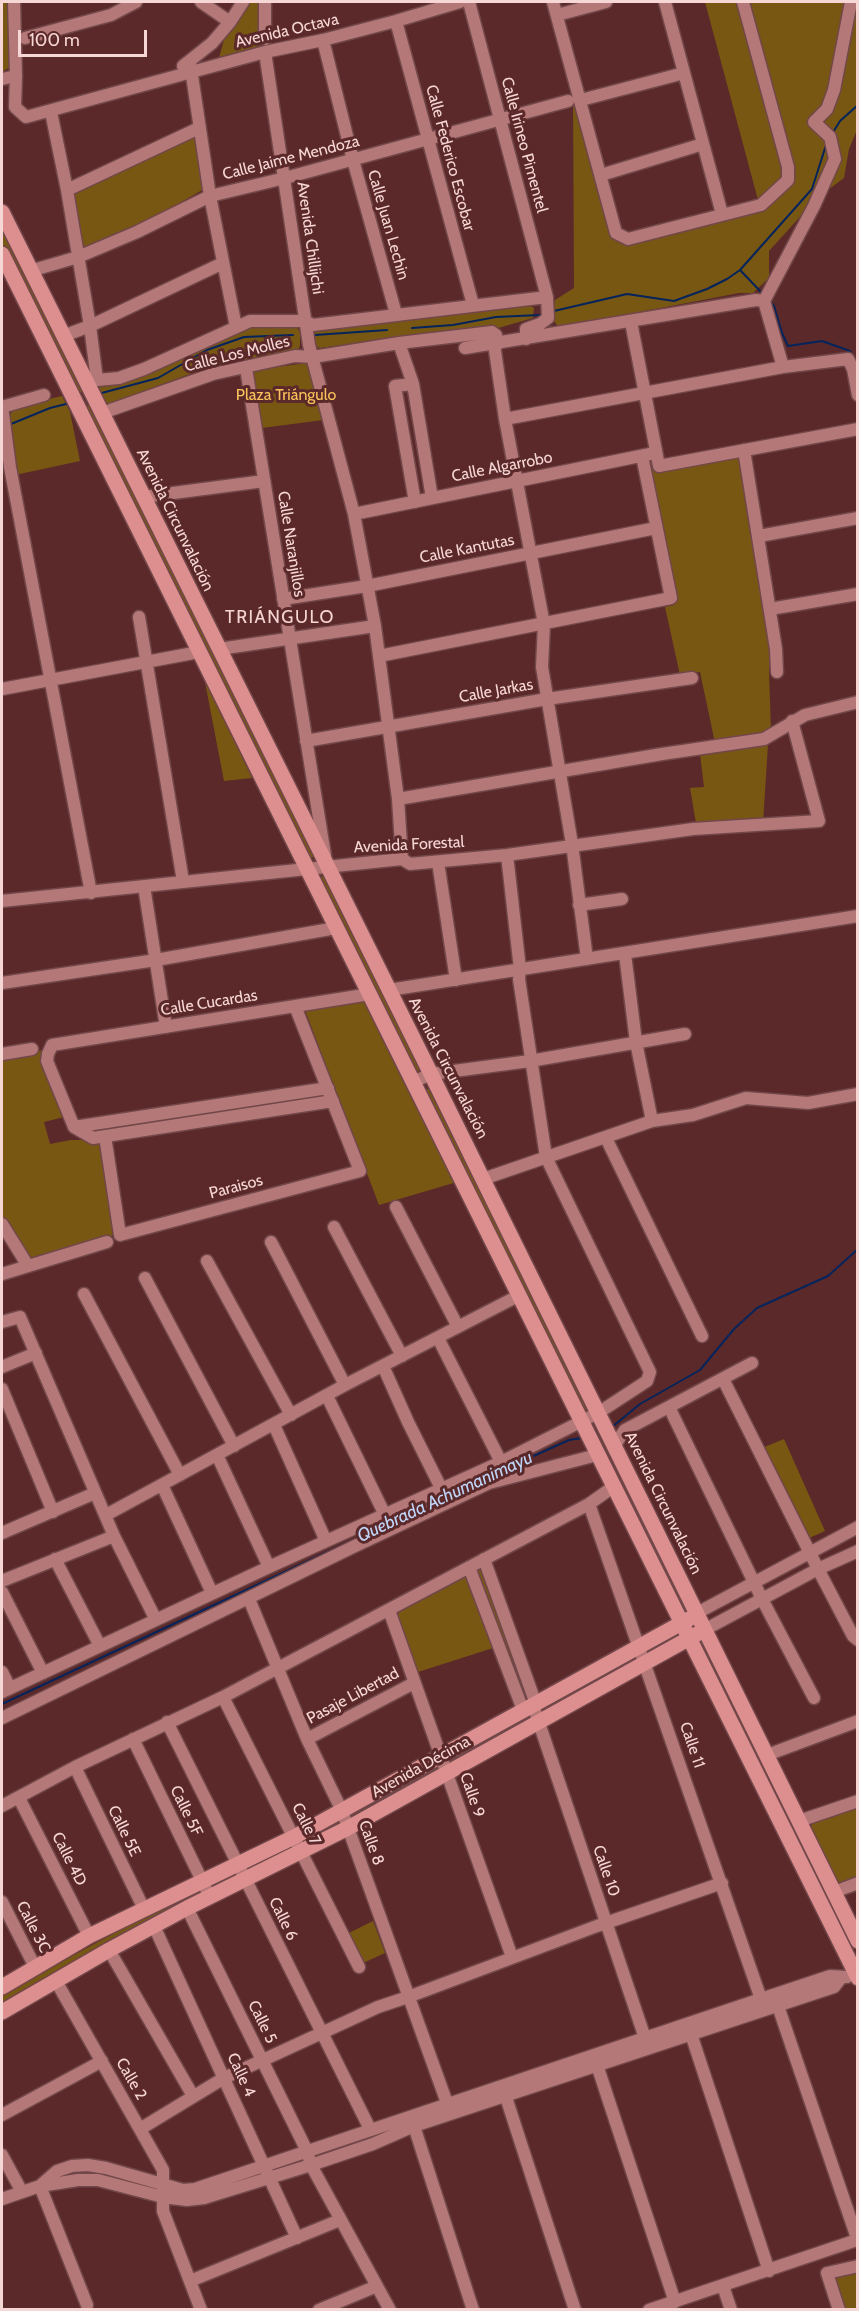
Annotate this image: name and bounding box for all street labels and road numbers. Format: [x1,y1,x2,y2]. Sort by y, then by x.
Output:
street label: Avenida Octava [233,10,341,52]
street label: Calle Irineo Pimentel [497,75,551,215]
street label: Calle Federico Escobar [421,83,479,233]
street label: Calle Jaime Mendoza [221,132,361,184]
street label: Calle Juan Lechin [363,168,413,282]
street label: Avenida Chillijchi [293,181,327,295]
street label: Calle Los Molles [182,332,292,376]
street label: Avenida Circunvalación [132,446,218,594]
street label: Calle Algarrobo [450,448,554,486]
street label: Calle Naranjillos [273,490,309,598]
street label: Calle Kantutas [418,530,516,568]
street label: Calle Jarkas [457,675,535,707]
street label: Avenida Forestal [353,833,465,857]
street label: Calle Cucardas [159,986,259,1020]
street label: Avenida Circunvalación [404,994,492,1142]
street label: Paraisos [207,1171,265,1203]
street label: Avenida Circunvalación [620,1429,706,1577]
street label: Pasaje Libertad [304,1664,402,1728]
street label: Calle 11 [675,1720,709,1770]
street label: Avenida Décima [368,1732,474,1802]
street label: Calle 9 [455,1770,489,1820]
street label: Calle 5F [166,1783,206,1839]
street label: Calle 7 [287,1800,325,1848]
street label: Calle 5E [103,1802,145,1860]
street label: Calle 8 [354,1818,388,1868]
street label: Calle 4D [47,1829,91,1889]
street label: Calle 10 [588,1843,624,1899]
street label: Calle 6 [264,1894,302,1944]
street label: Calle 3C [12,1898,54,1956]
street label: Calle 5 [243,1997,281,2047]
street label: Calle 4 [223,2050,259,2100]
street label: Calle 2 [111,2055,151,2103]

